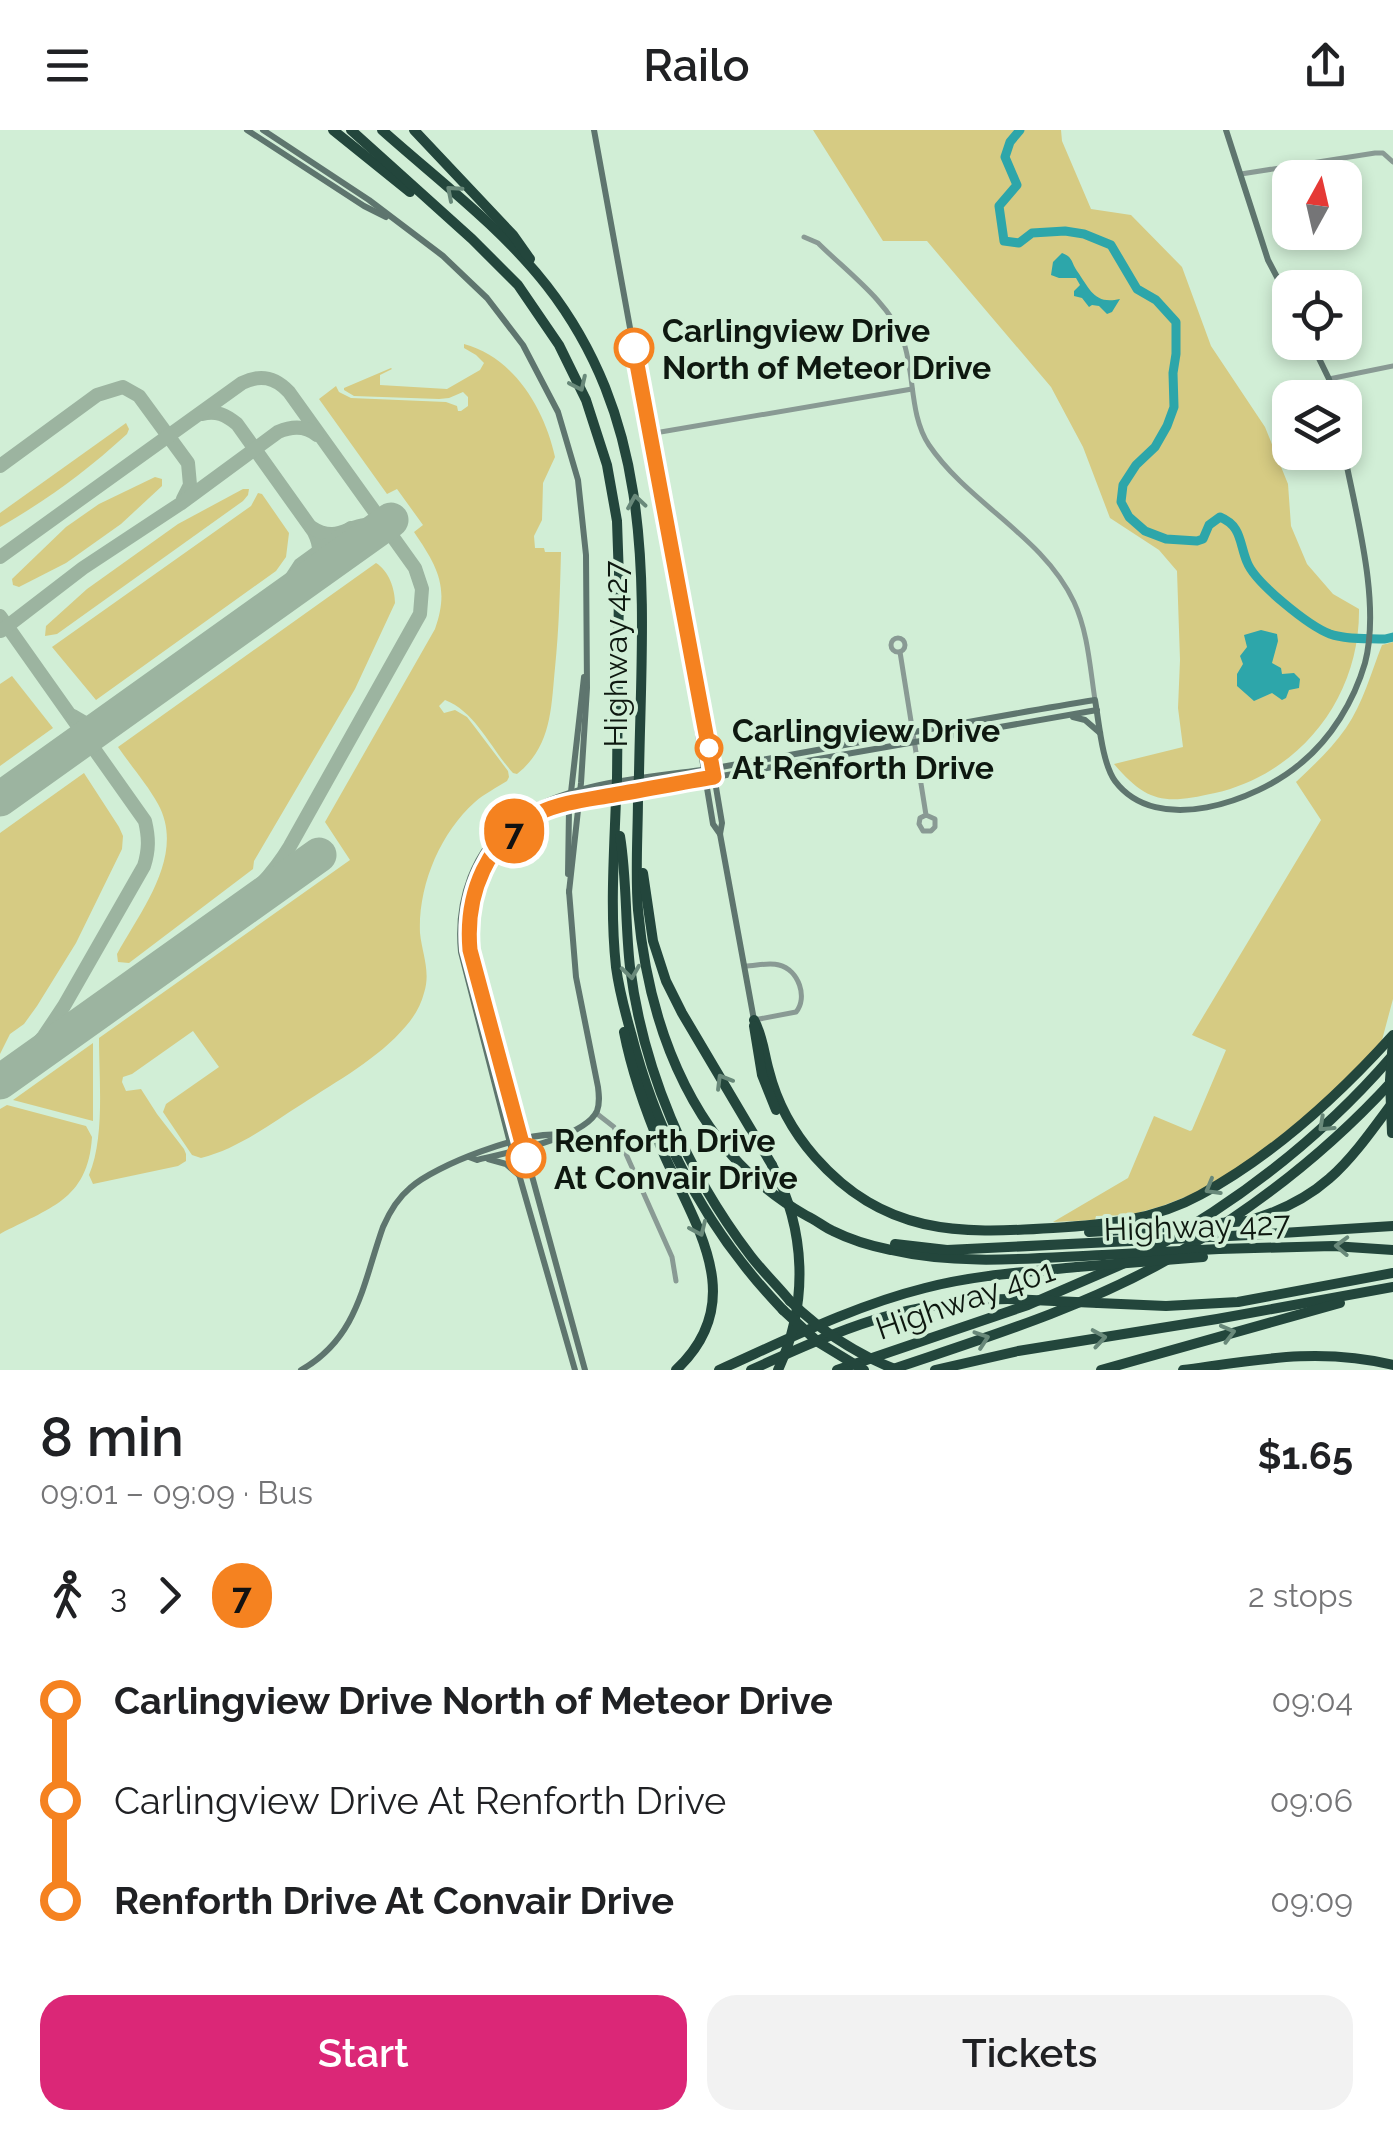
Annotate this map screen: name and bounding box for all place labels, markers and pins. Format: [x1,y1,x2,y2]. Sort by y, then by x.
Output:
place label: Carlingview Drive North of Meteor Drive [662,312,991,386]
marker: Carlingview Drive North of Meteor Drive [615,329,653,367]
place label: Carlingview Drive At Renforth Drive [732,712,1000,786]
marker: Carlingview Drive At Renforth Drive [696,735,722,761]
place label: Renforth Drive At Convair Drive [554,1122,798,1196]
marker: Renforth Drive At Convair Drive [507,1139,545,1177]

